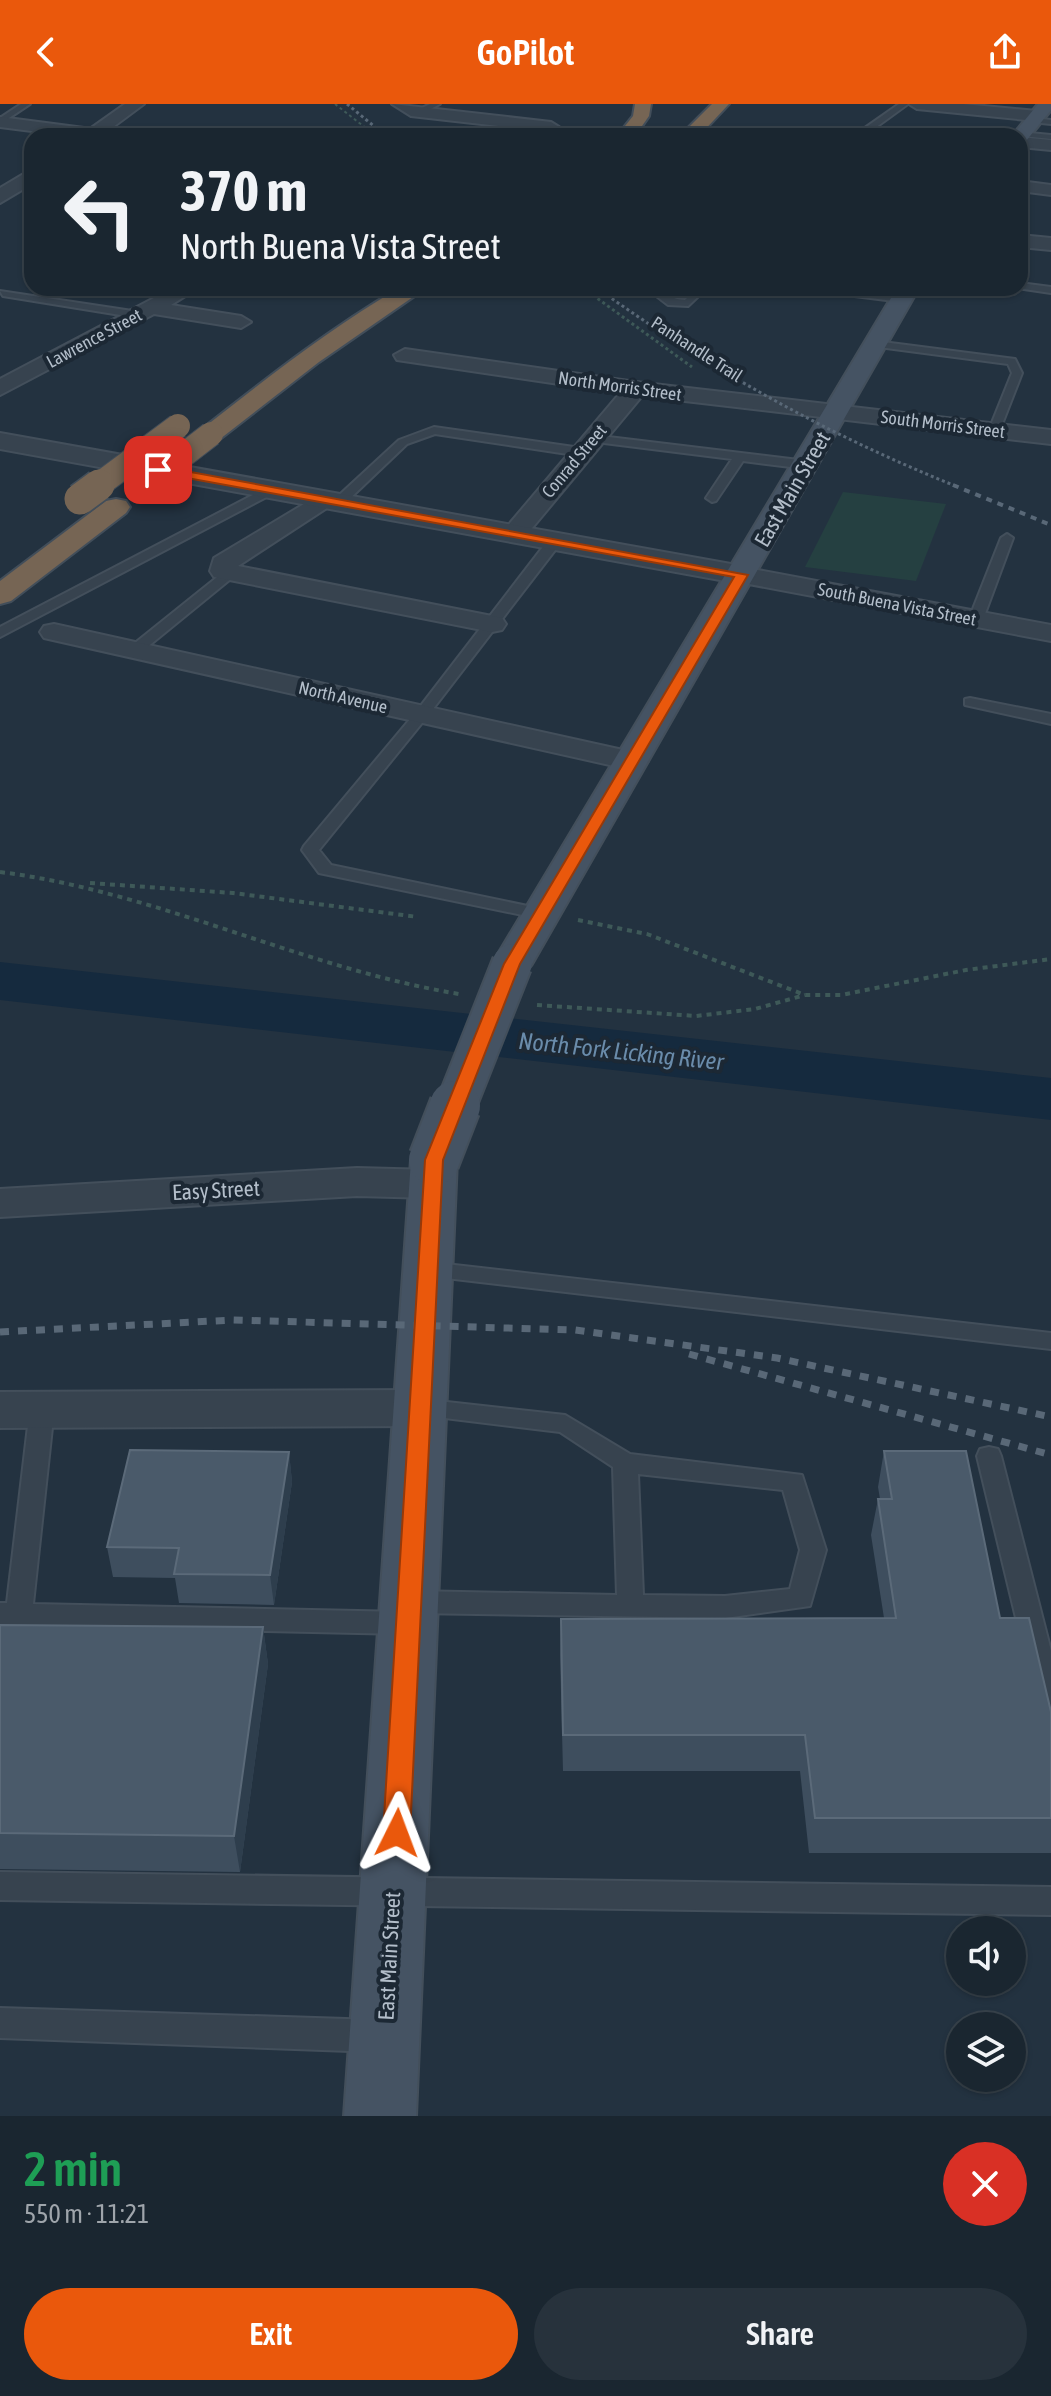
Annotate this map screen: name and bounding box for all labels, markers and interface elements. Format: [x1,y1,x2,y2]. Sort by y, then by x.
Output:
icon: back [24,30,68,74]
icon: share [983,30,1027,74]
text: GoPilot [477,31,574,73]
text: 370 m [180,159,307,223]
icon: left [48,160,152,264]
text: North Buena Vista Street [180,225,501,267]
street label: Lawrence Street [43,304,145,372]
street label: Panhandle Trail [648,312,747,386]
street label: North Morris Street [557,367,683,405]
street label: South Morris Street [880,406,1006,442]
street label: Conrad Street [537,420,611,502]
street label: East Main Street [749,427,835,551]
pin [124,436,192,504]
icon: arrive [136,448,180,492]
street label: South Buena Vista Street [816,578,978,630]
street label: North Avenue [297,677,389,717]
water label: North Fork Licking River [517,1027,726,1075]
street label: Easy Street [172,1175,260,1205]
position arrow [355,1791,439,1875]
street label: East Main Street [373,1891,405,2021]
map controls [946,1916,1026,2092]
button: sound [946,1916,1026,1996]
button: layers [946,2012,1026,2092]
text: 2 min [24,2141,122,2196]
button: close [943,2142,1027,2226]
text: 550 m · 11:21 [24,2199,149,2229]
button: Exit [24,2288,518,2380]
button: Share [534,2288,1027,2380]

